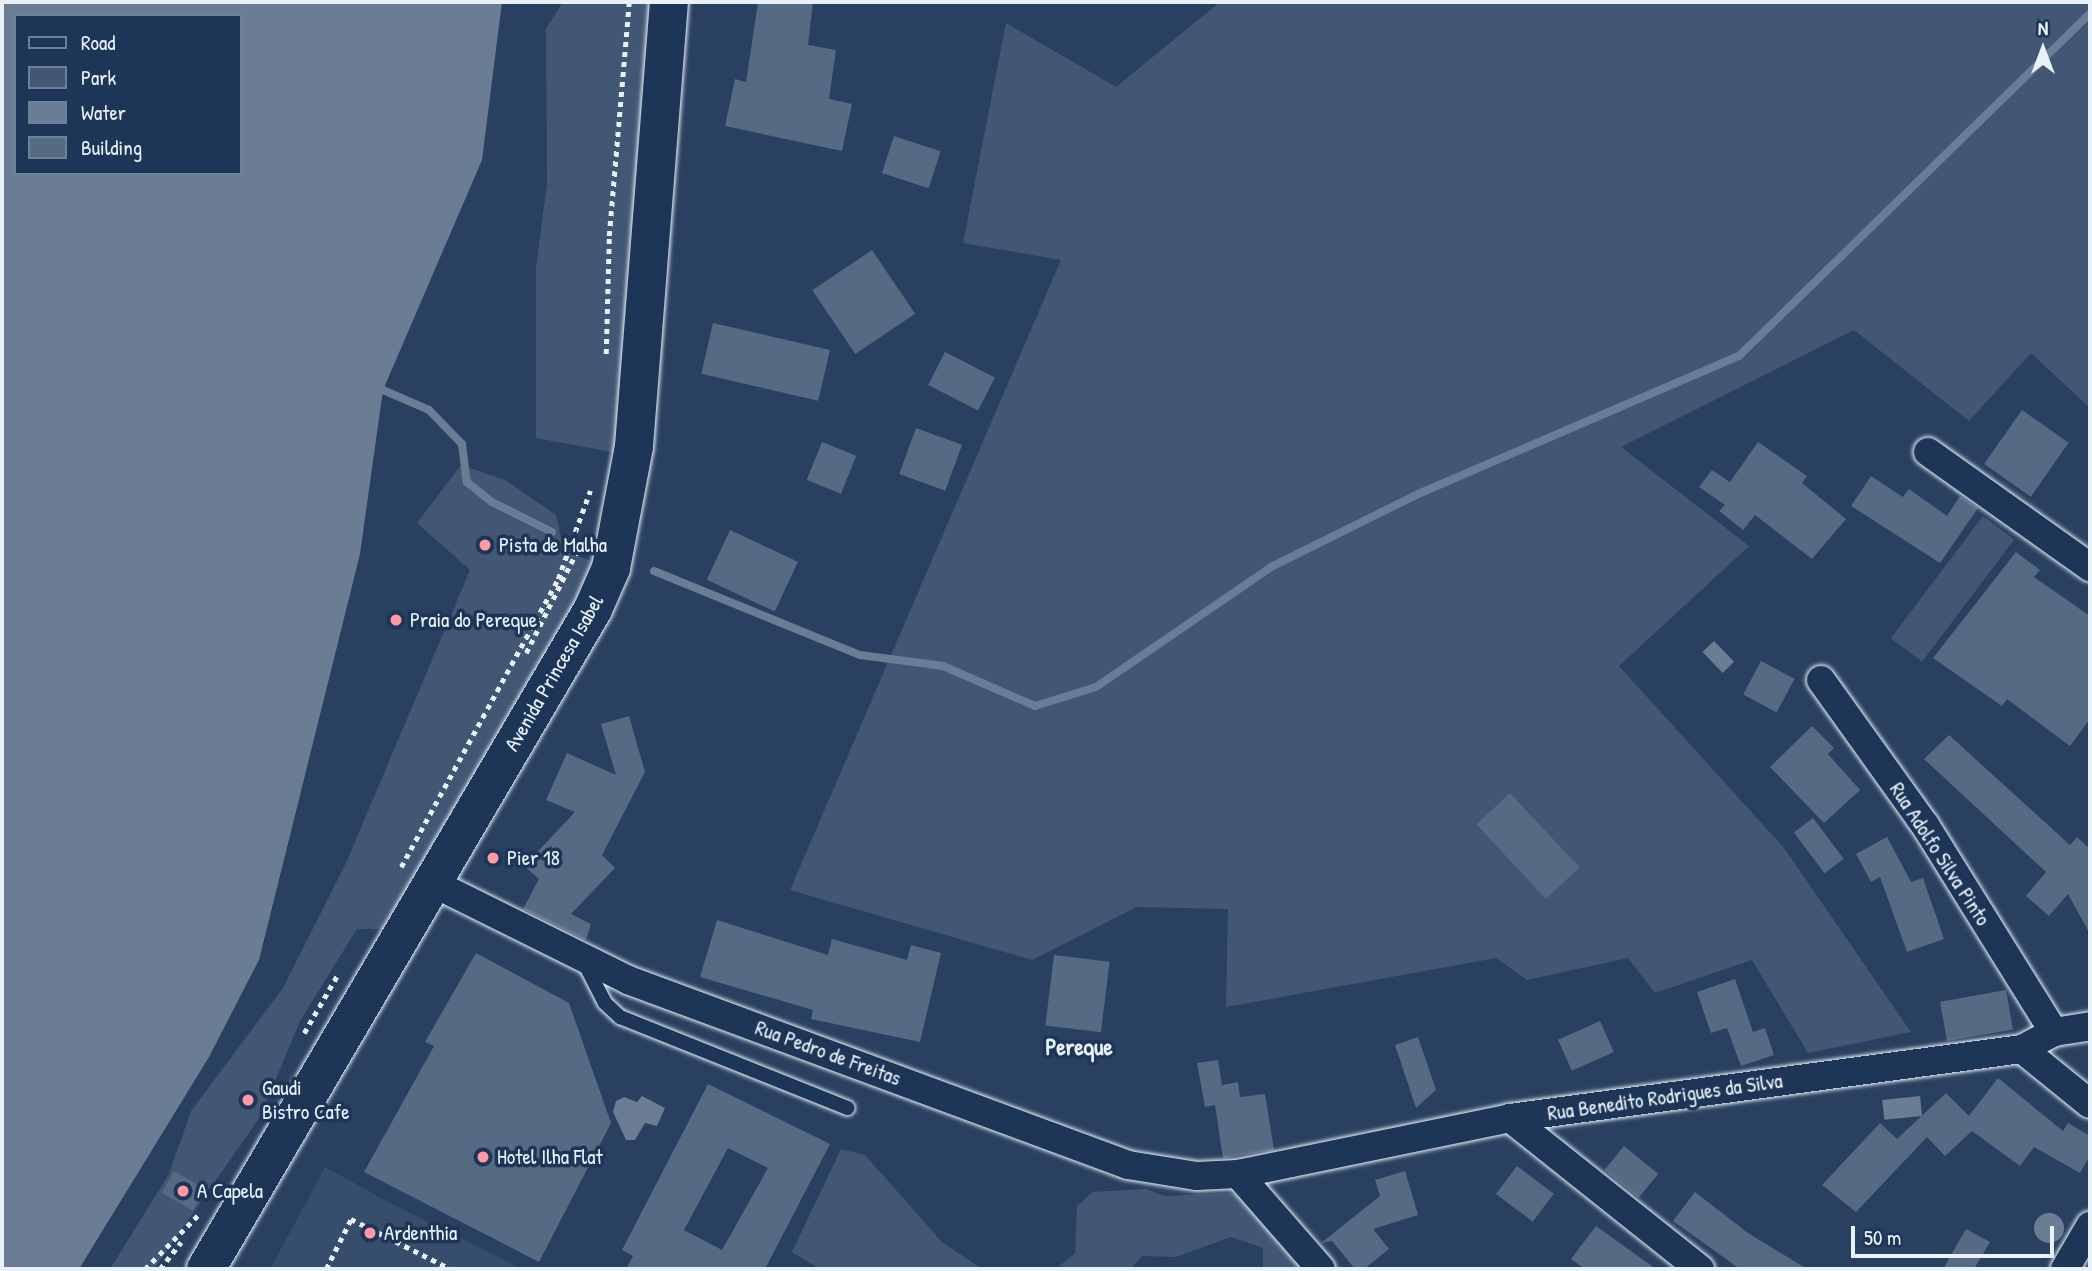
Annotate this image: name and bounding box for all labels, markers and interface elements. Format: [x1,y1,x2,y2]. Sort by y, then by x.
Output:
legend [14,14,242,175]
north arrow [2008,14,2078,84]
text: N [2038,15,2048,41]
text: Road [81,28,115,57]
text: Park [81,63,116,92]
text: Water [81,98,126,127]
text: Building [81,133,142,162]
place label: Pista de Malha [499,532,607,558]
marker: Pista de Malha [477,537,493,553]
street label: Avenida Princesa Isabel [499,590,609,756]
place label: Praia do Pereque [410,607,537,633]
marker: Praia do Pereque [388,612,404,628]
street label: Rua Adolfo Silva Pinto [1884,778,1996,930]
place label: Pier 18 [507,845,560,871]
marker: Pier 18 [485,850,501,866]
street label: Rua Pedro de Freitas [752,1015,904,1091]
district label: Pereque [1045,1033,1113,1061]
street label: Rua Benedito Rodrigues da Silva [1546,1068,1784,1126]
place label: Gaudi Bistro Cafe [262,1075,350,1125]
marker: Gaudi Bistro Cafe [240,1092,256,1108]
place label: Hotel Ilha Flat [497,1144,603,1170]
marker: Hotel Ilha Flat [475,1149,491,1165]
place label: A Capela [197,1178,263,1204]
marker: A Capela [175,1183,191,1199]
scale bar [1854,1212,2057,1256]
place label: Ardenthia [384,1220,457,1246]
text: 50 m [1864,1223,1901,1252]
marker: Ardenthia [362,1225,378,1241]

